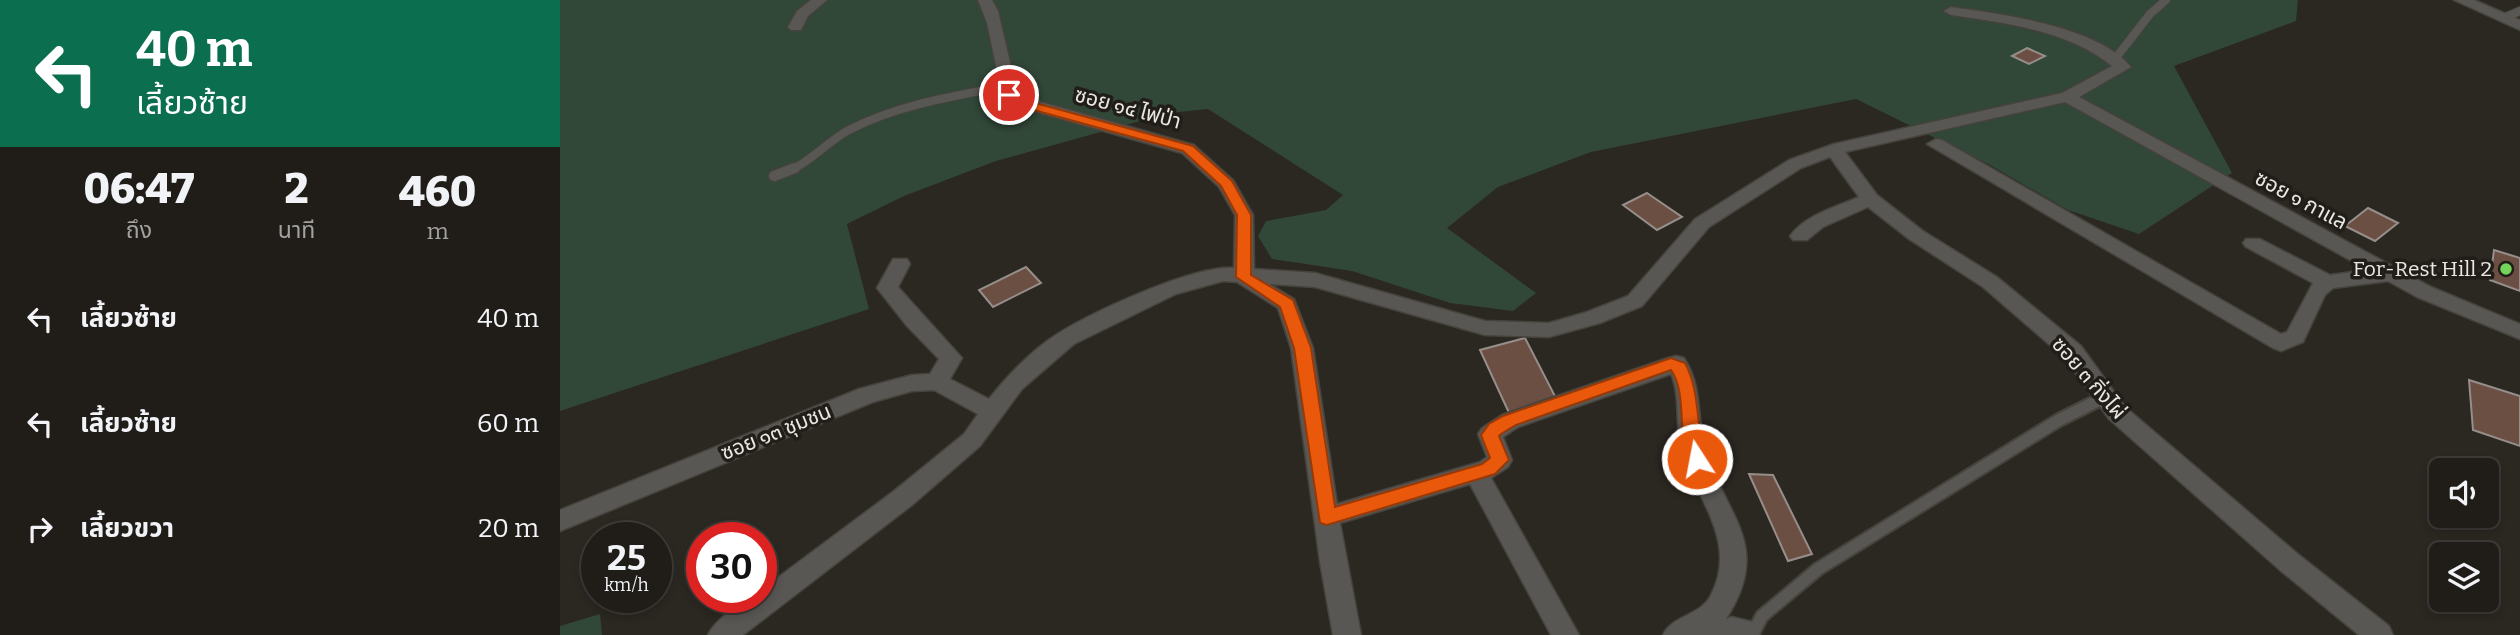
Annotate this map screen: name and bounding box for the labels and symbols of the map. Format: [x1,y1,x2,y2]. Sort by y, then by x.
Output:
pin [979,65,1039,125]
street label: ซอย ๑๔ ไฟป่า [1072,81,1184,135]
street label: ซอย ๑ กาแล [2250,165,2352,235]
place label: For-Rest Hill 2 [2353,256,2492,282]
marker: For-Rest Hill 2 [2498,261,2514,277]
street label: ซอย ๓ กิ่งไผ่ [2046,331,2132,424]
street label: ซอย ๑๓ ชุมชน [717,398,835,466]
position arrow [1660,422,1734,496]
speed limit sign: 30 [686,522,777,613]

